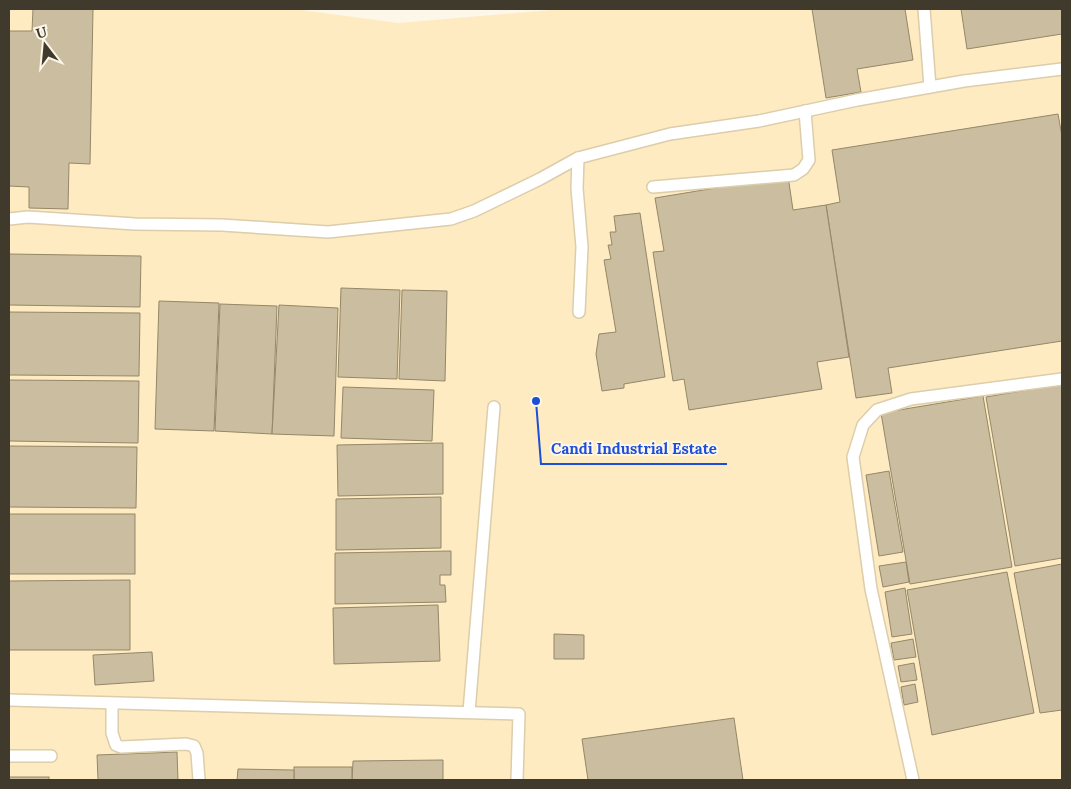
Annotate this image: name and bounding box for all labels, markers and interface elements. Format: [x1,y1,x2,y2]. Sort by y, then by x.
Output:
north arrow [20,20,70,70]
text: U [34,22,49,43]
callout: Candi Industrial Estate [541,434,727,464]
text: Candi Industrial Estate [551,439,717,458]

